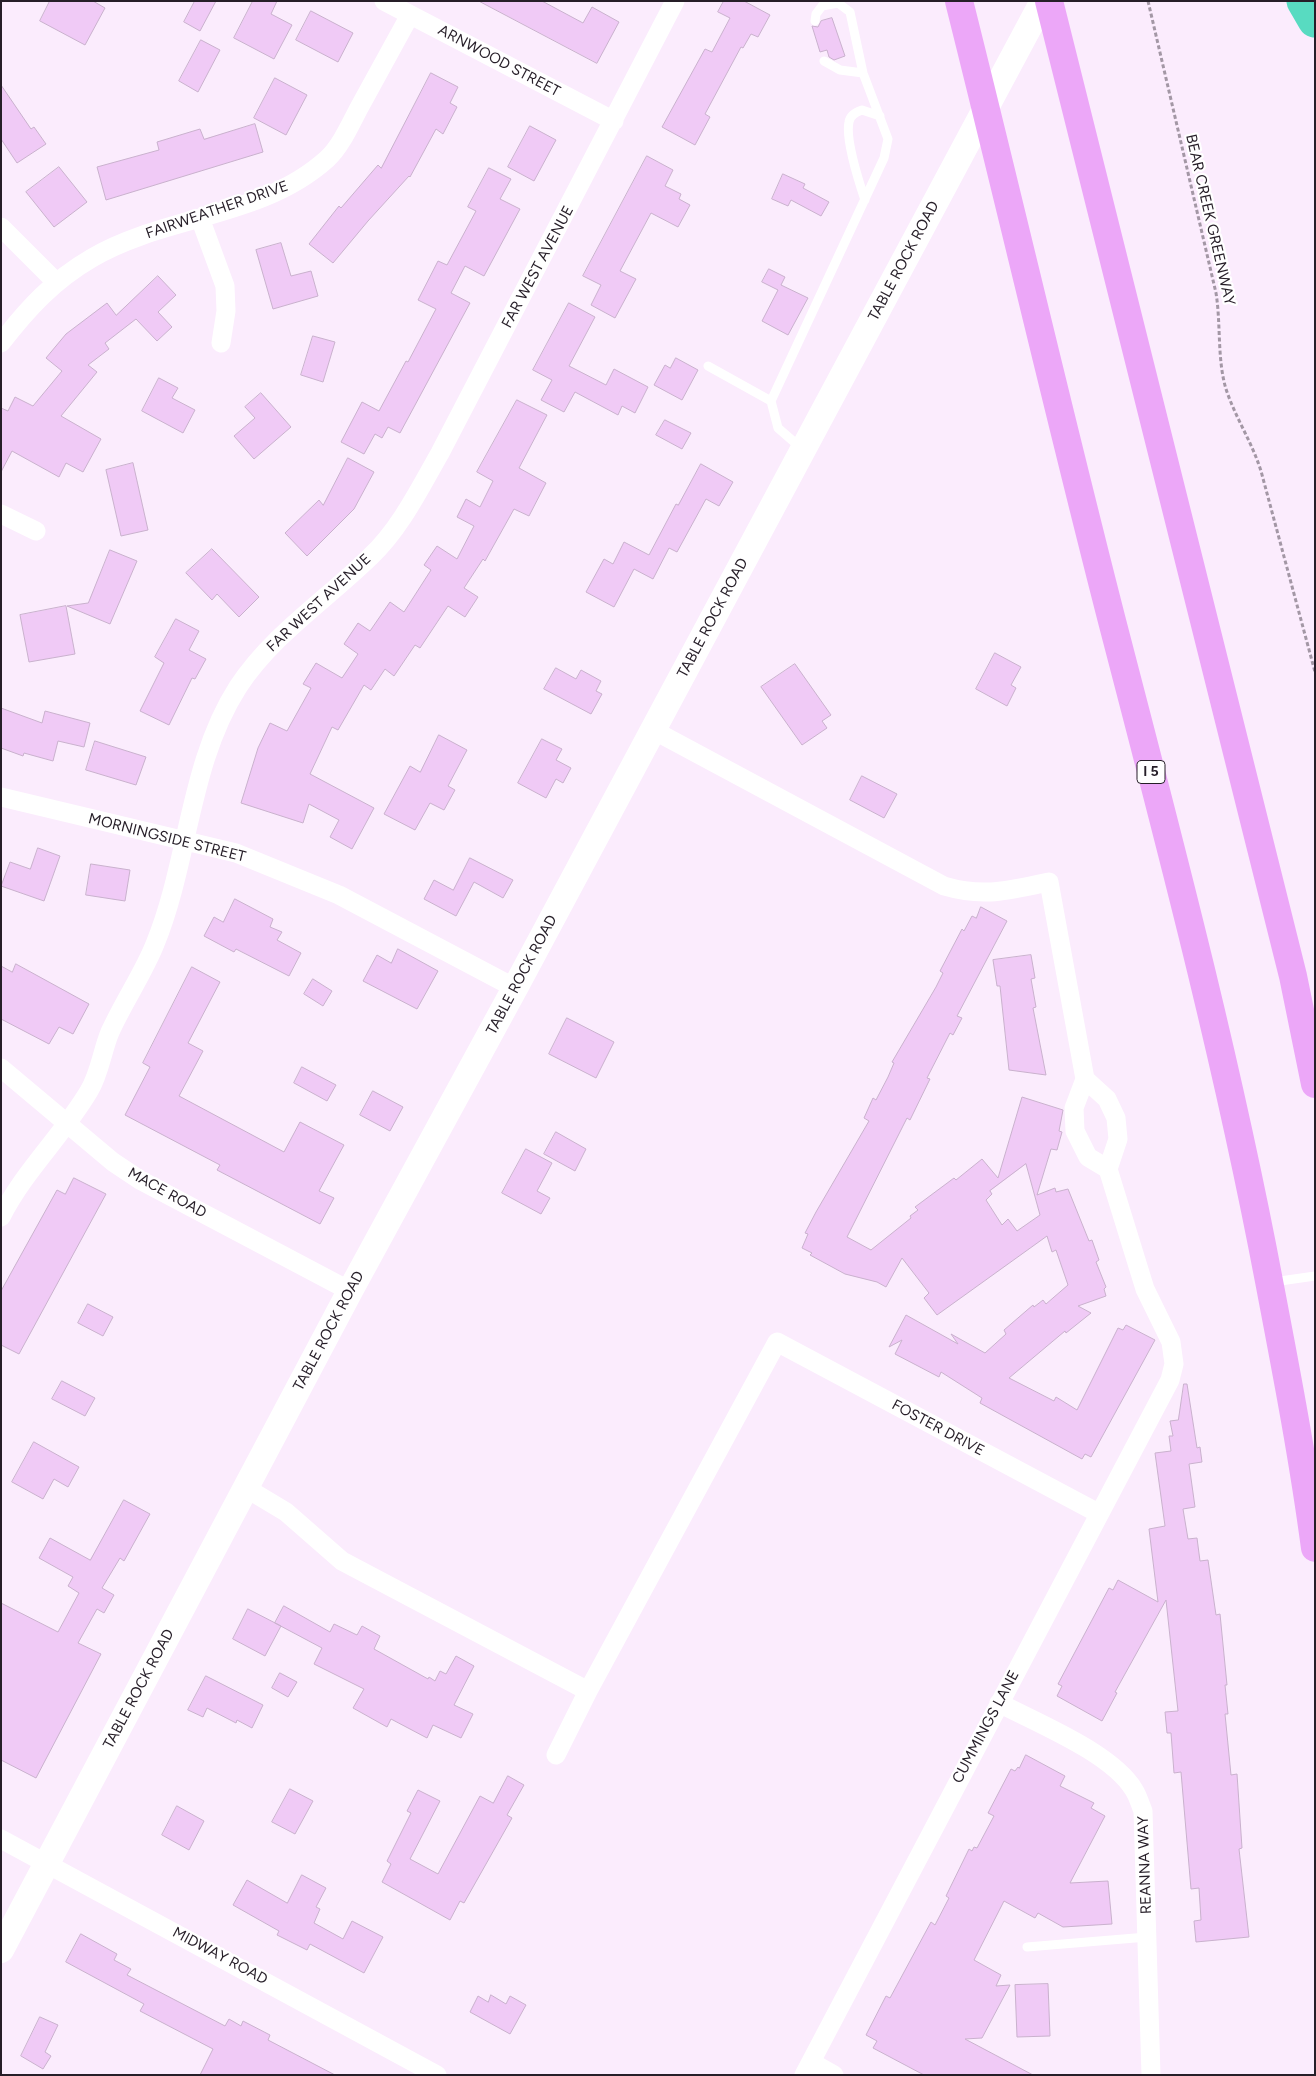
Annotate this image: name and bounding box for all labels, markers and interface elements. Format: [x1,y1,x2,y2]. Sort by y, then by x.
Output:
street label: ARNWOOD STREET [435,21,563,101]
street label: BEAR CREEK GREENWAY [1182,133,1238,307]
street label: FAIRWEATHER DRIVE [143,177,291,243]
street label: TABLE ROCK ROAD [865,198,943,324]
street label: FAR WEST AVENUE [498,203,578,331]
street label: FAR WEST AVENUE [263,550,375,656]
street label: TABLE ROCK ROAD [674,555,752,681]
road number: I 5 [1137,760,1165,784]
street label: MORNINGSIDE STREET [86,810,248,866]
street label: TABLE ROCK ROAD [483,912,561,1038]
street label: MACE ROAD [124,1164,210,1222]
street label: TABLE ROCK ROAD [290,1268,368,1394]
street label: FOSTER DRIVE [889,1396,987,1460]
street label: TABLE ROCK ROAD [100,1626,178,1752]
street label: CUMMINGS LANE [949,1667,1023,1787]
street label: REANNA WAY [1134,1815,1156,1915]
street label: MIDWAY ROAD [169,1923,271,1989]

